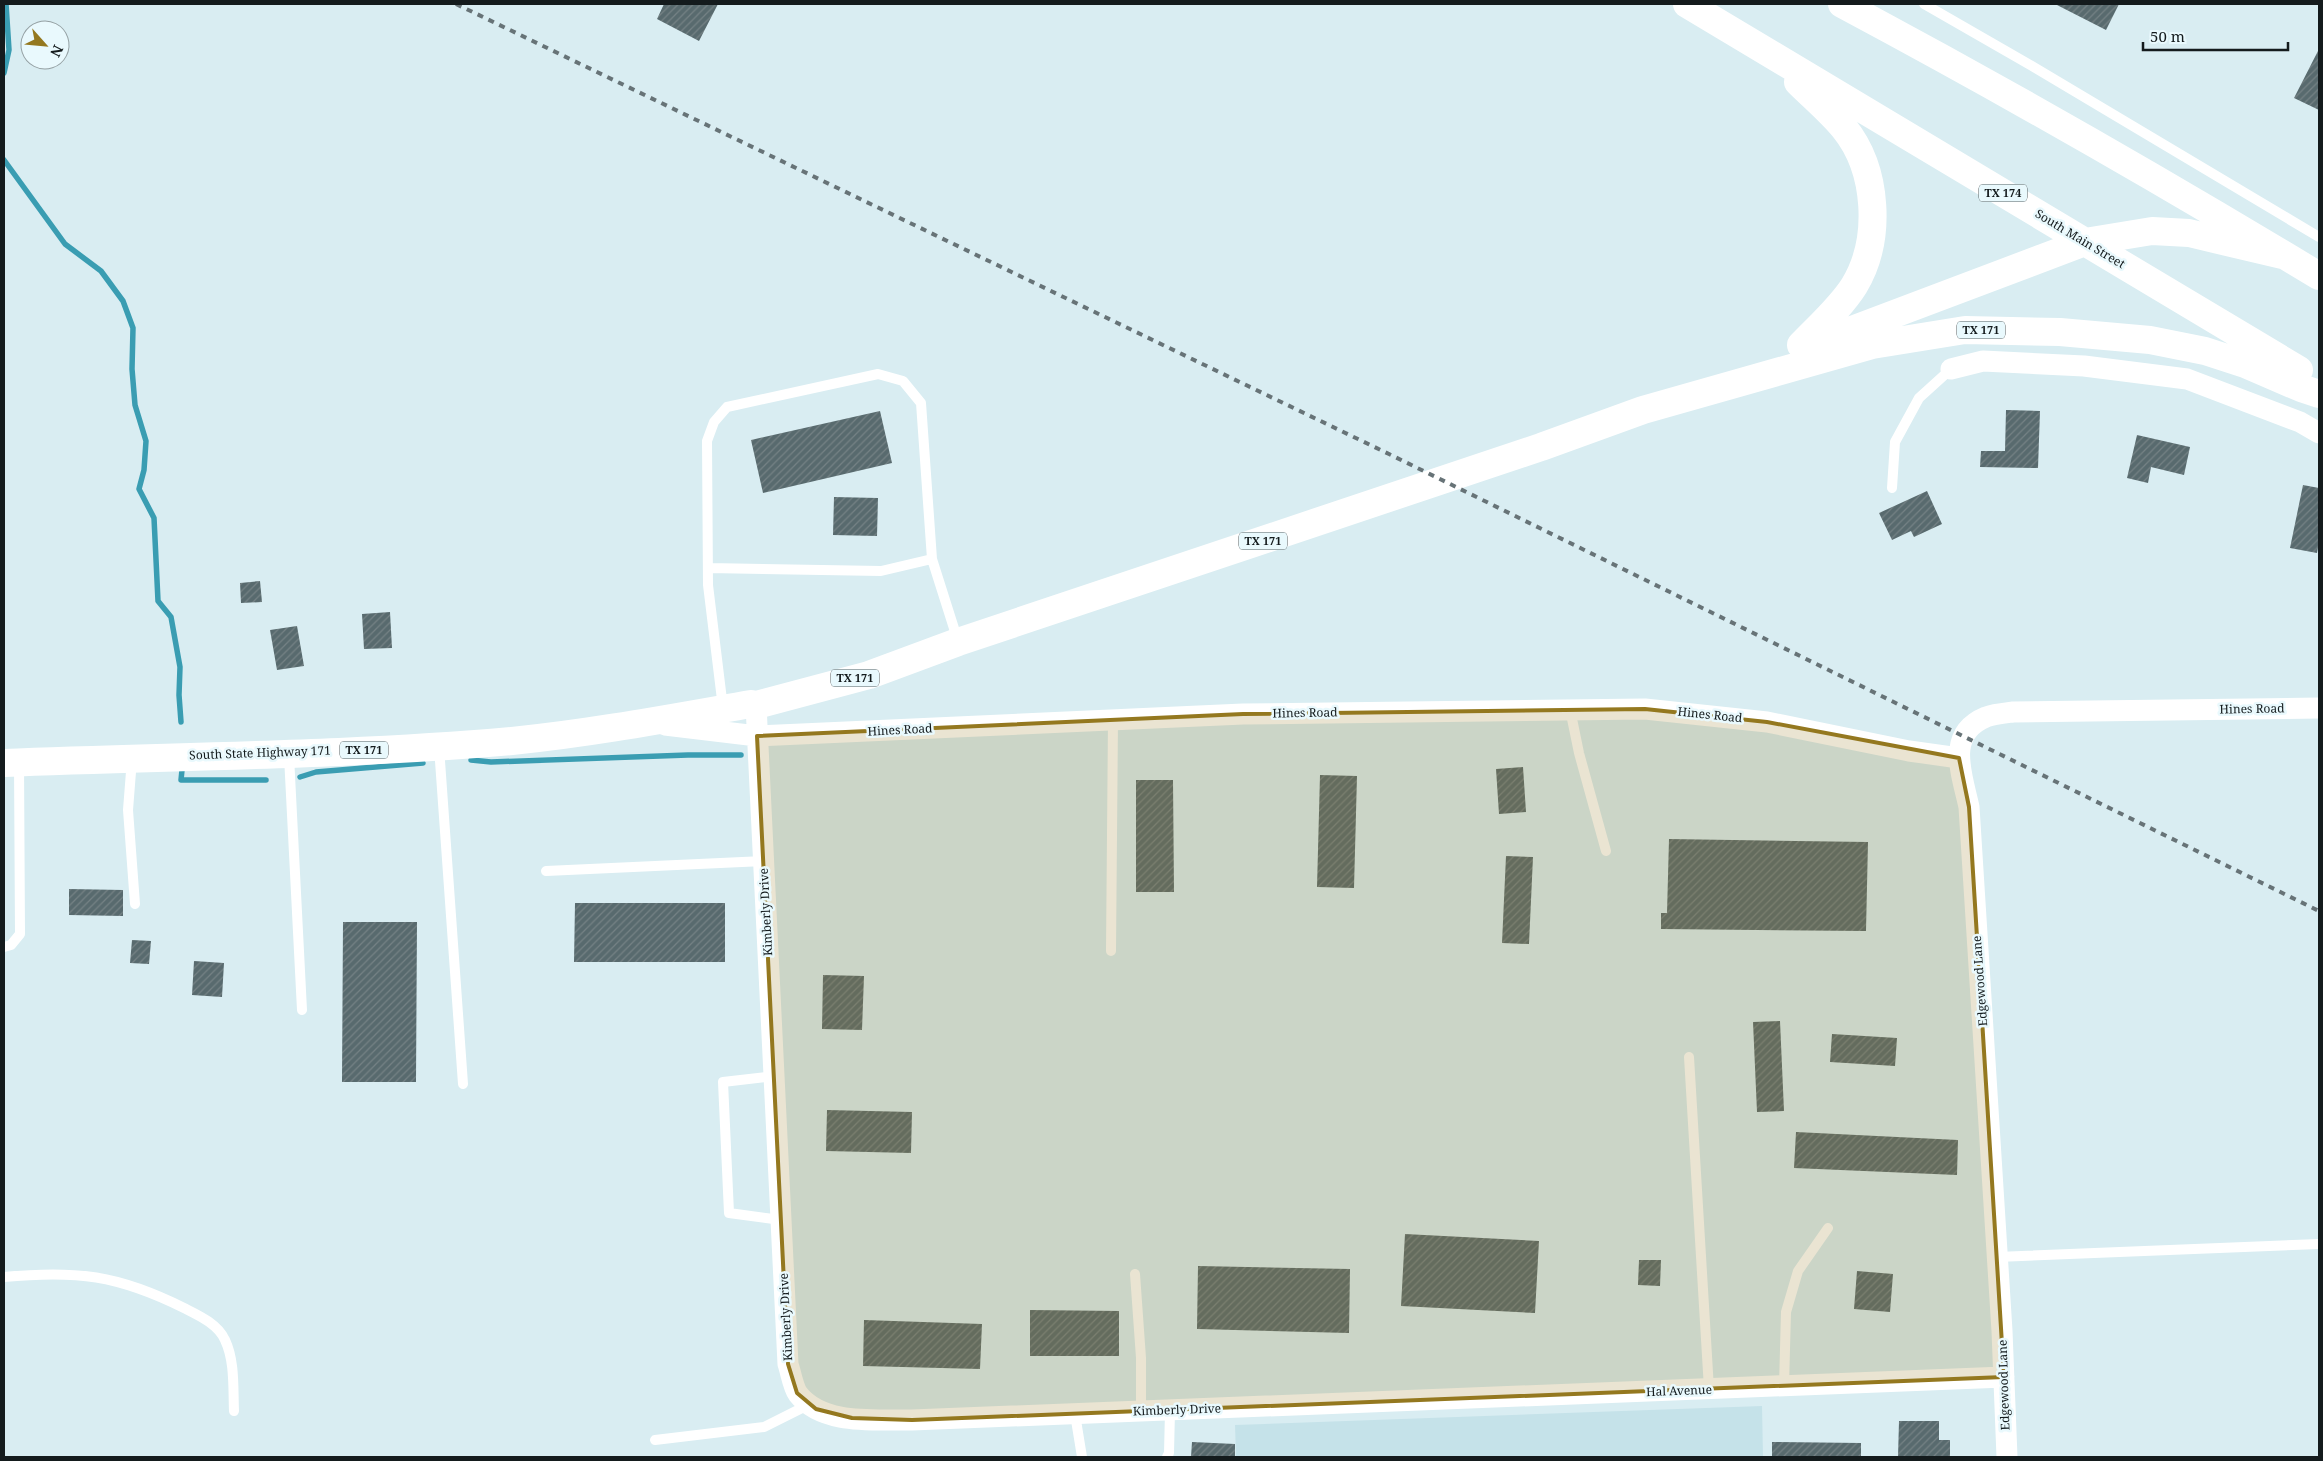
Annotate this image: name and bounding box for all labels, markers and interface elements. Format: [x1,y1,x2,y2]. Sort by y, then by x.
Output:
north arrow [20,20,70,70]
scale bar [2143,20,2288,52]
text: 50 m [2150,26,2185,46]
text: N [46,42,68,60]
road number: TX 174 [1979,184,2027,202]
street label: South Main Street [2032,205,2128,272]
road number: TX 171 [1957,322,2005,338]
road number: TX 171 [1239,532,1287,550]
road number: TX 171 [831,670,879,686]
street label: Hines Road [2219,699,2285,718]
street label: Hines Road [1272,703,1338,722]
street label: Hines Road [1677,703,1744,726]
street label: Hines Road [867,719,933,740]
street label: South State Highway 171 [189,742,331,763]
road number: TX 171 [340,742,388,758]
street label: Kimberly Drive [755,868,776,957]
street label: Edgewood Lane [1968,935,1991,1027]
street label: Kimberly Drive [775,1273,796,1362]
street label: Edgewood Lane [1993,1339,2014,1431]
street label: Hal Avenue [1646,1381,1712,1400]
street label: Kimberly Drive [1133,1399,1221,1420]

